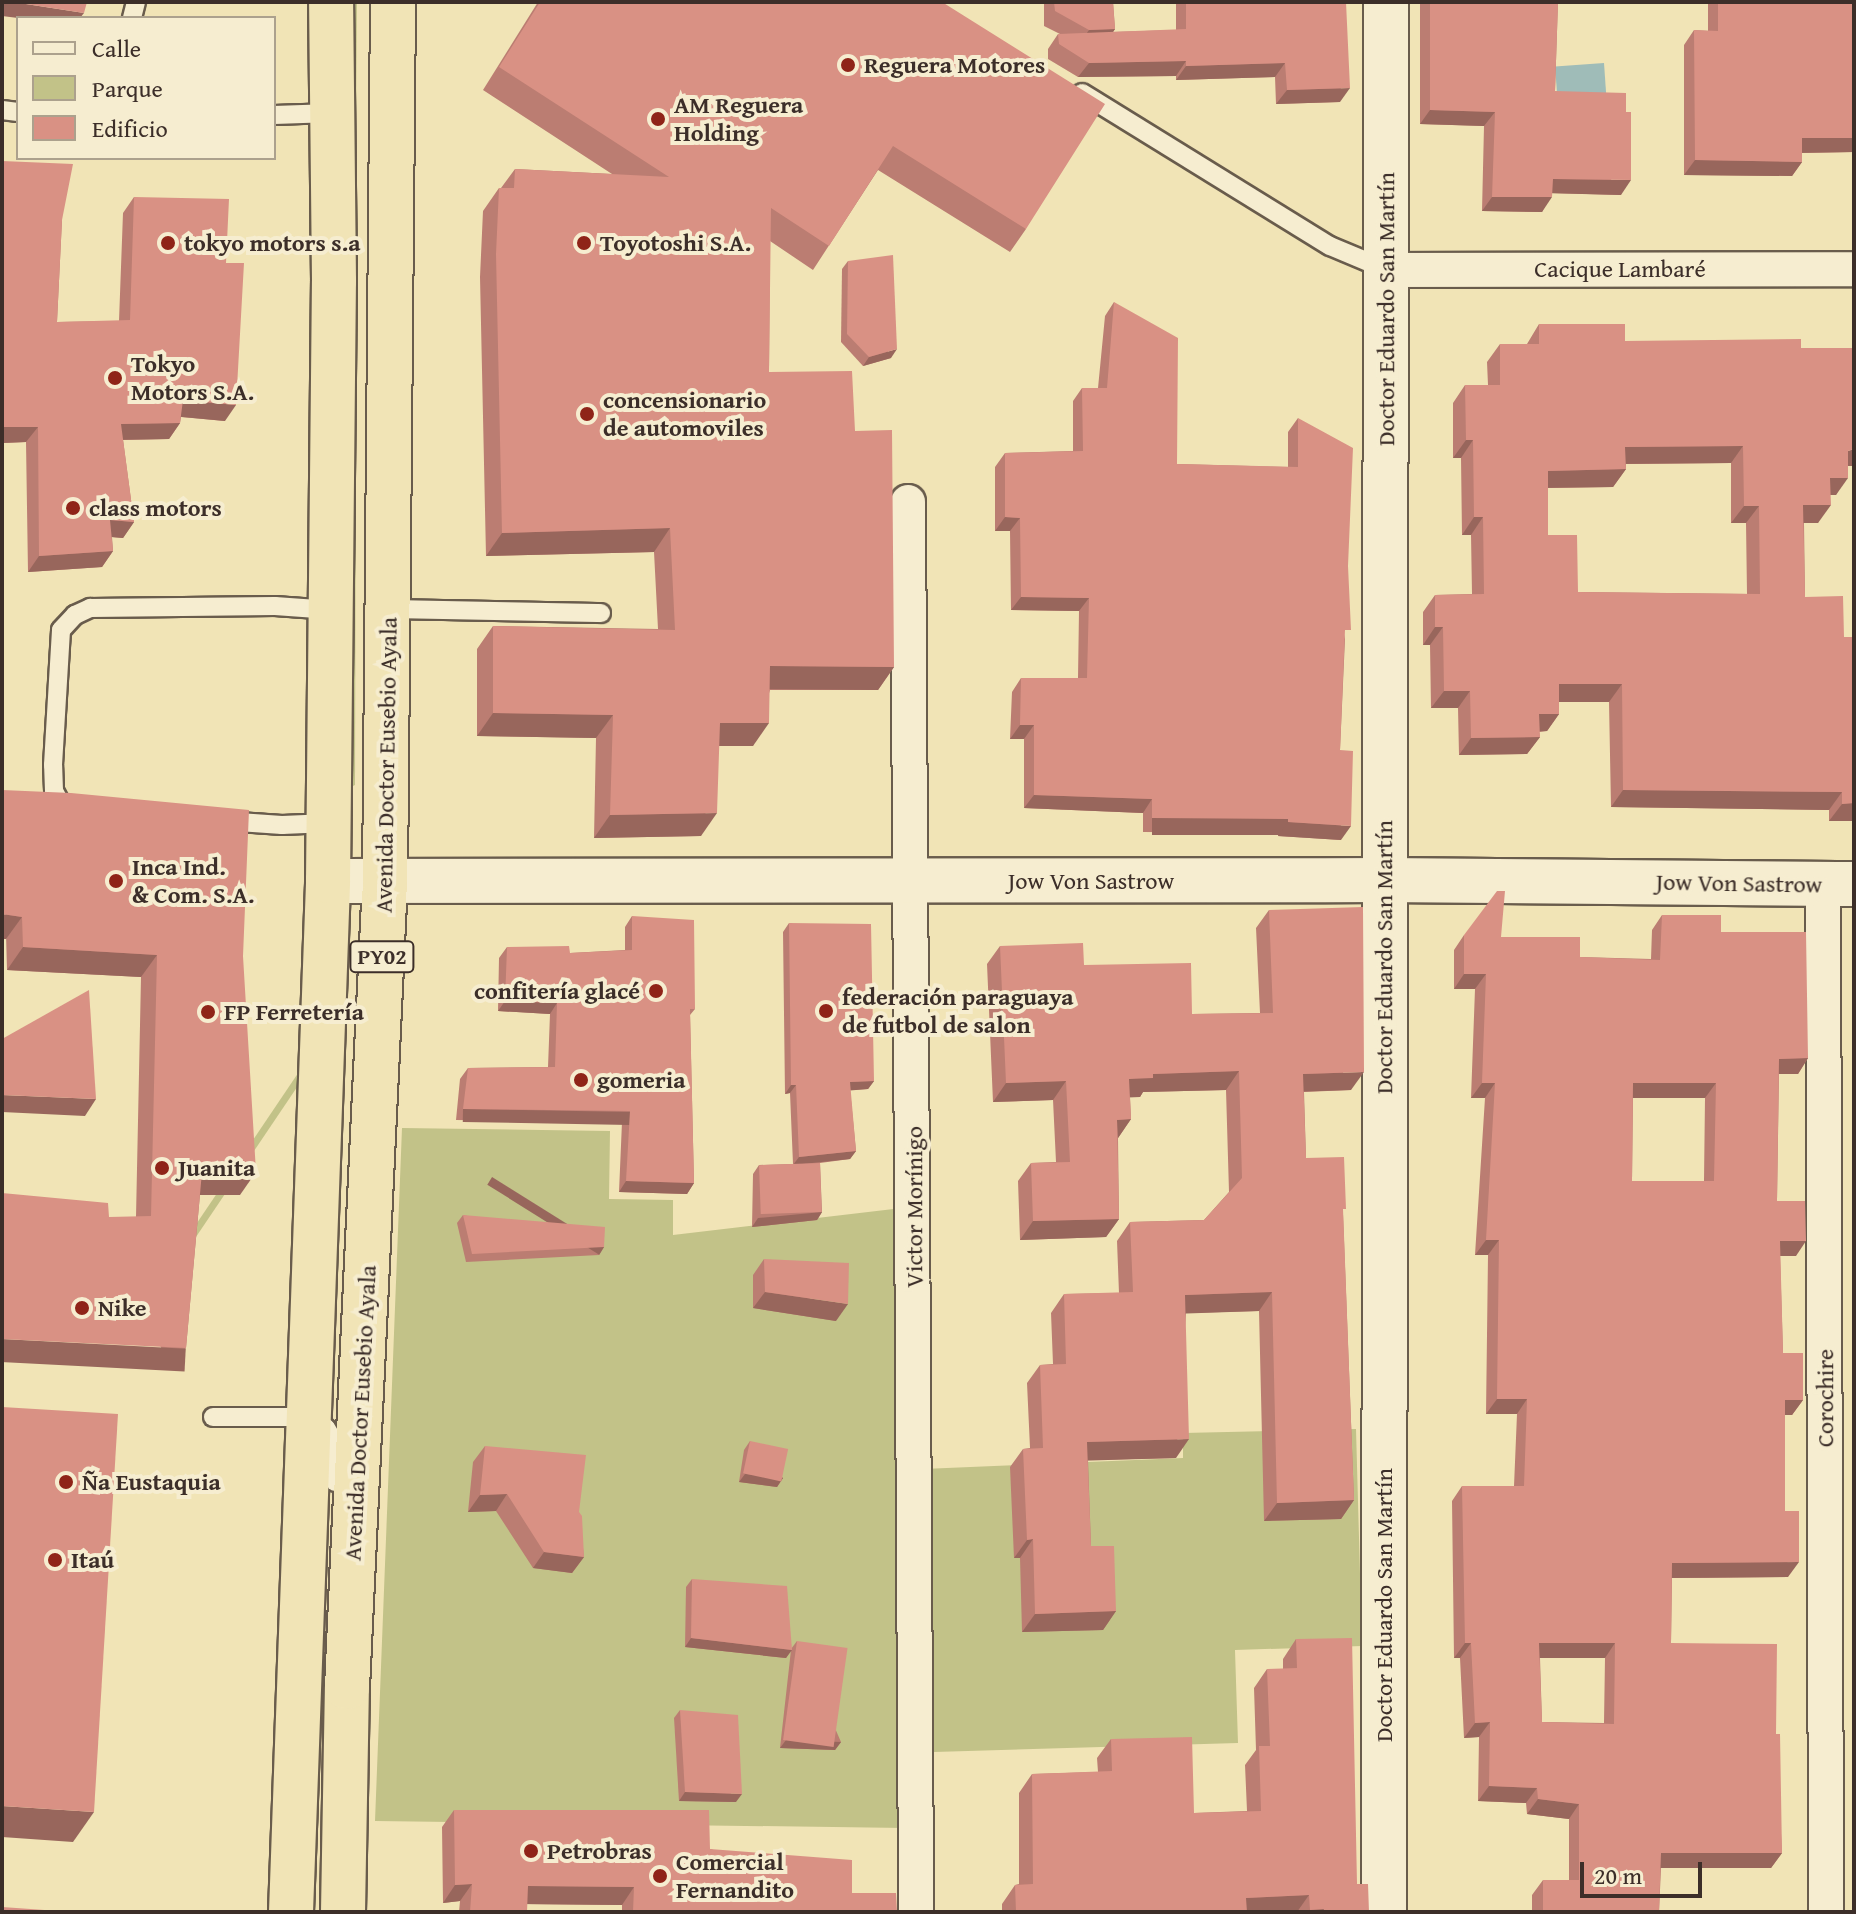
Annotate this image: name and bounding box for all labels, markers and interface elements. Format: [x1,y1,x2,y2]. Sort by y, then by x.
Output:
legend [16,16,276,160]
text: Calle [92,31,141,66]
place label: Reguera Motores [864,51,1045,79]
marker: Reguera Motores [839,56,857,74]
text: Parque [92,71,163,106]
place label: AM Reguera Holding [674,91,803,147]
marker: AM Reguera Holding [649,110,667,128]
text: Edificio [92,111,168,146]
street label: Doctor Eduardo San Martín [1372,172,1400,446]
place label: tokyo motors s.a [184,229,361,257]
place label: Toyotoshi S.A. [600,229,751,257]
marker: tokyo motors s.a [159,234,177,252]
marker: Toyotoshi S.A. [575,234,593,252]
street label: Cacique Lambaré [1534,255,1706,283]
place label: Tokyo Motors S.A. [131,350,254,406]
marker: Tokyo Motors S.A. [106,369,124,387]
place label: concensionario de automoviles [603,386,766,442]
marker: concensionario de automoviles [578,405,596,423]
place label: class motors [89,494,222,522]
marker: class motors [64,499,82,517]
street label: Avenida Doctor Eusebio Ayala [369,617,403,913]
street label: Doctor Eduardo San Martín [1370,820,1398,1094]
place label: Inca Ind. & Com. S.A. [132,853,255,909]
street label: Jow Von Sastrow [1008,867,1174,895]
street label: Jow Von Sastrow [1655,867,1823,899]
marker: Inca Ind. & Com. S.A. [107,872,125,890]
road number: PY02 [348,939,416,975]
place label: confitería glacé [474,977,640,1005]
marker: confitería glacé [647,982,665,1000]
place label: federación paraguaya de futbol de salon [842,983,1074,1039]
place label: FP Ferretería [224,998,364,1026]
marker: federación paraguaya de futbol de salon [817,1002,835,1020]
marker: FP Ferretería [199,1003,217,1021]
place label: gomeria [597,1066,686,1094]
marker: gomeria [572,1071,590,1089]
street label: Victor Morínigo [900,1126,928,1288]
place label: Juanita [178,1154,255,1182]
marker: Juanita [153,1159,171,1177]
street label: Avenida Doctor Eusebio Ayala [338,1264,382,1562]
place label: Nike [98,1294,146,1322]
marker: Nike [73,1299,91,1317]
street label: Corochire [1811,1349,1839,1447]
place label: Ña Eustaquia [82,1468,221,1496]
street label: Doctor Eduardo San Martín [1370,1468,1398,1742]
marker: Ña Eustaquia [57,1473,75,1491]
place label: Itaú [71,1546,114,1574]
marker: Itaú [46,1551,64,1569]
place label: Petrobras [547,1837,652,1865]
marker: Petrobras [522,1842,540,1860]
scale bar [1584,1846,1706,1896]
place label: Comercial Fernandito [676,1848,794,1904]
text: 20 m [1594,1858,1642,1893]
marker: Comercial Fernandito [651,1867,669,1885]

